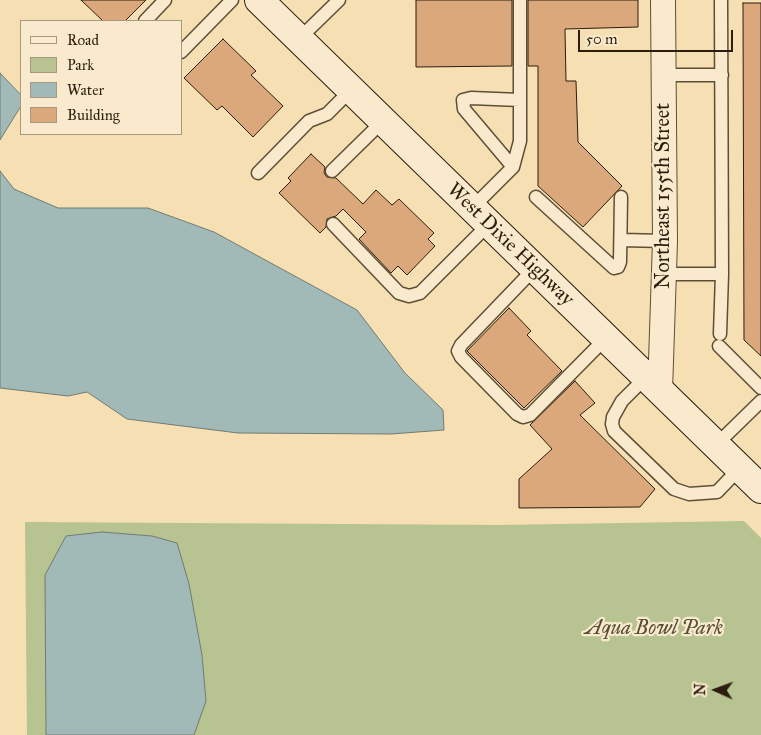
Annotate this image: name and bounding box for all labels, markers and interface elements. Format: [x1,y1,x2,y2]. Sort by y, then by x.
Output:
legend [20,20,182,135]
scale bar [581,20,736,52]
text: 50 m [586,30,618,48]
text: Road [67,31,99,49]
text: Park [67,56,94,74]
text: Water [67,81,104,99]
street label: Northeast 155th Street [652,103,676,289]
text: Building [67,106,120,124]
street label: West Dixie Highway [442,178,578,312]
park label: Aqua Bowl Park [585,617,723,641]
north arrow [691,665,741,715]
text: N [692,683,709,696]

